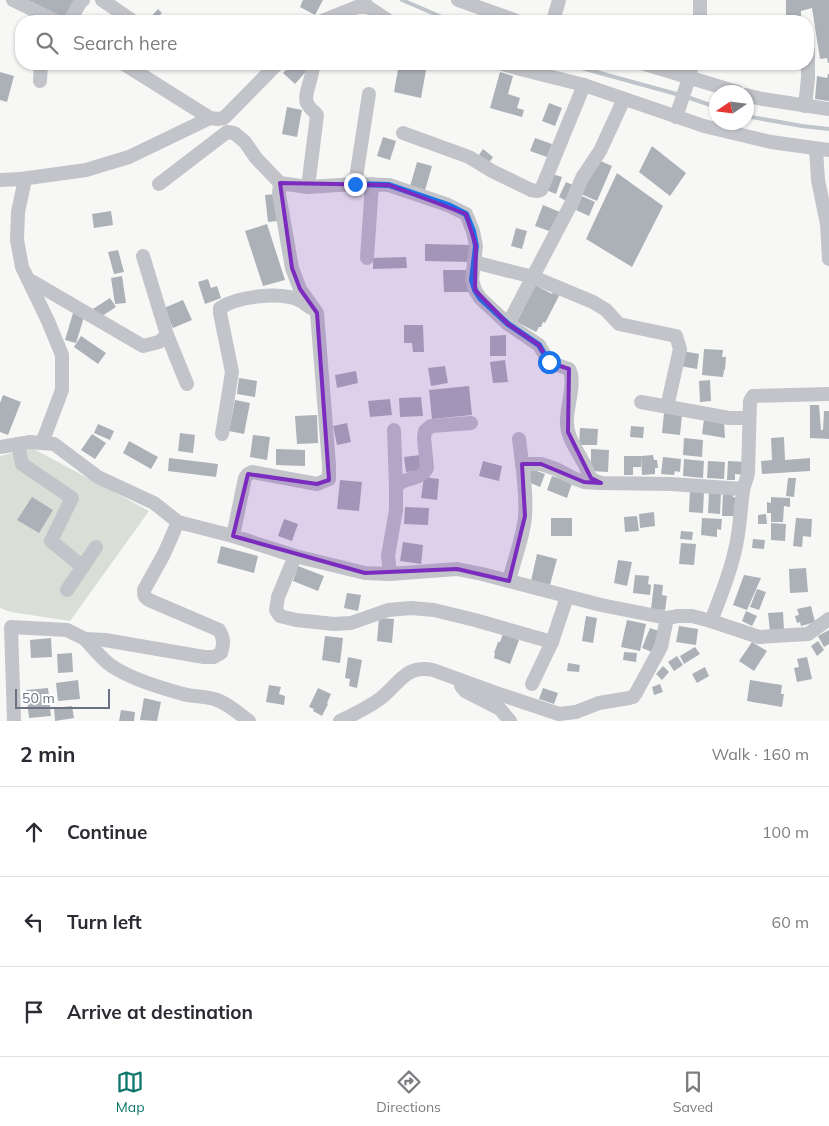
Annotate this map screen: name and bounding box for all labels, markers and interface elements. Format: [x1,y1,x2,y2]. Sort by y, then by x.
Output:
search box [15,15,814,70]
icon: search [33,29,61,57]
text: Search here [73,31,177,55]
north arrow [709,85,754,130]
route end [344,173,367,196]
route start [538,351,561,374]
scale bar [15,686,110,709]
text: 50 m [22,689,55,707]
text: 2 min [20,741,75,767]
text: Walk · 160 m [711,744,809,764]
icon: ahead [20,818,48,846]
text: Continue [67,820,147,844]
text: 100 m [762,822,809,842]
icon: left [20,908,48,936]
text: Turn left [67,910,142,934]
text: 60 m [772,912,809,932]
icon: arrive [20,998,48,1026]
text: Arrive at destination [67,1000,253,1024]
tab: Map [116,1068,145,1116]
tab: Directions [376,1068,441,1116]
tab: Saved [673,1068,713,1116]

